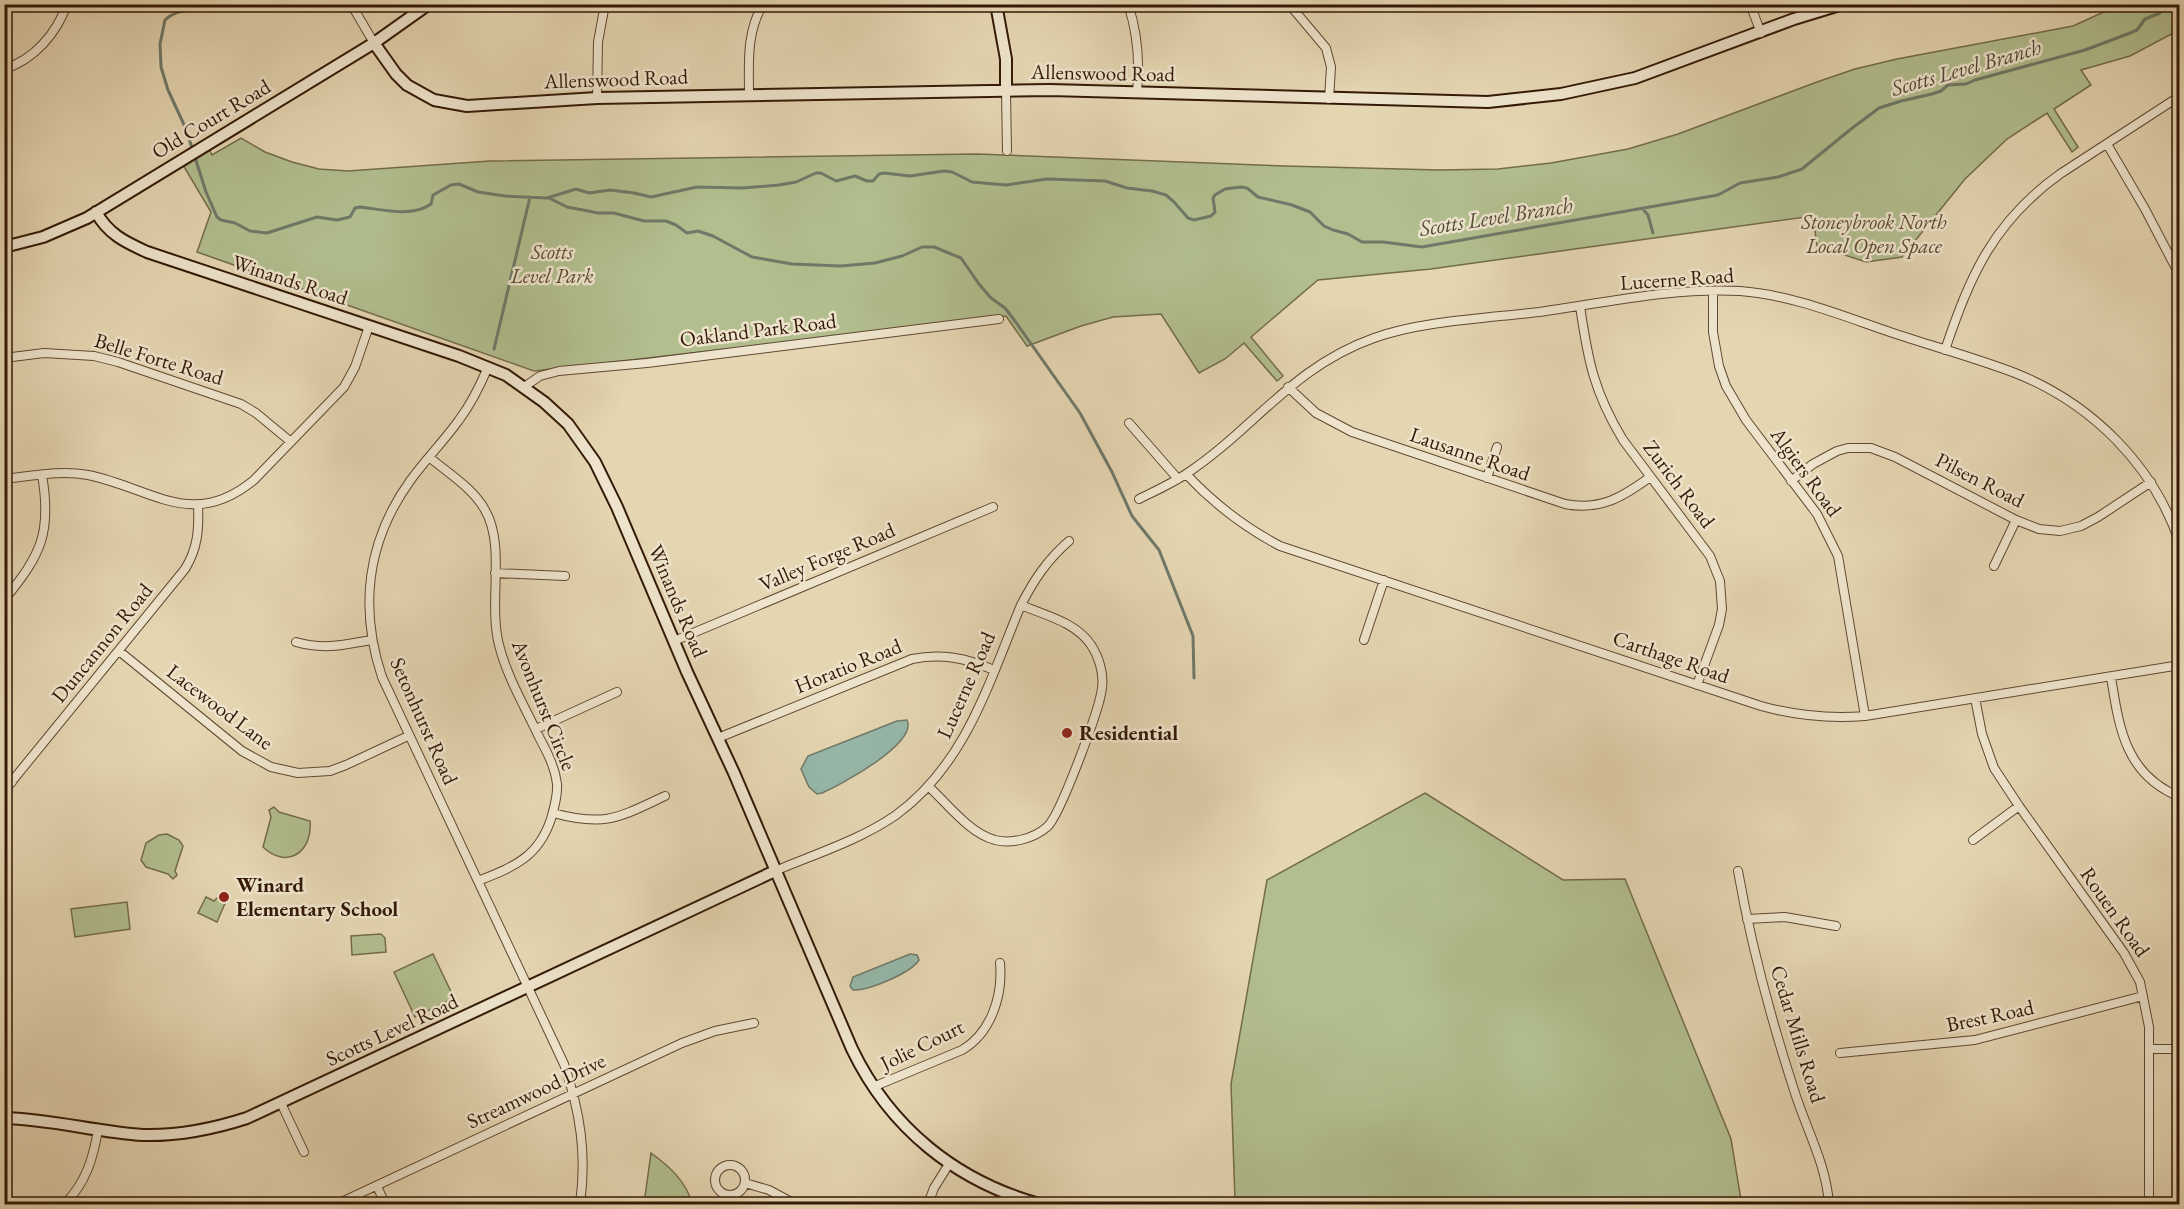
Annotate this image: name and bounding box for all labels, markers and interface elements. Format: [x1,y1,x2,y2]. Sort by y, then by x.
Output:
water label: Scotts Level Branch [1887,32,2045,103]
street label: Allenswood Road [1030,58,1176,87]
street label: Allenswood Road [543,62,689,95]
street label: Old Court Road [146,72,275,165]
water label: Scotts Level Branch [1416,190,1575,243]
park label: Stoneybrook North Local Open Space [1800,208,1947,259]
park label: Scotts Level Park [509,238,594,289]
street label: Winands Road [229,248,352,311]
street label: Lucerne Road [1619,261,1735,296]
street label: Oakland Park Road [678,306,838,353]
street label: Belle Forte Road [91,326,227,391]
street label: Lausanne Road [1406,420,1534,487]
street label: Algiers Road [1764,421,1848,522]
street label: Zurich Road [1638,434,1722,533]
street label: Pilsen Road [1931,446,2029,514]
street label: Valley Forge Road [755,516,899,597]
street label: Winands Road [643,540,714,662]
street label: Duncannon Road [45,577,158,708]
street label: Carthage Road [1609,624,1733,689]
street label: Lucerne Road [930,627,1001,742]
street label: Horatio Road [790,632,906,699]
street label: Avonhurst Circle [506,635,583,774]
street label: Setonhurst Road [384,653,465,789]
street label: Lacewood Lane [162,658,279,755]
place label: Residential [1079,719,1178,746]
marker: Residential [1060,726,1074,740]
street label: Rouen Road [2075,861,2156,962]
place label: Winard Elementary School [236,871,398,922]
marker: Winard Elementary School [217,890,231,904]
street label: Cedar Mills Road [1765,962,1832,1106]
street label: Scotts Level Road [321,987,463,1072]
street label: Brest Road [1944,993,2037,1038]
street label: Jolie Court [874,1013,968,1077]
street label: Streamwood Drive [462,1047,610,1134]

